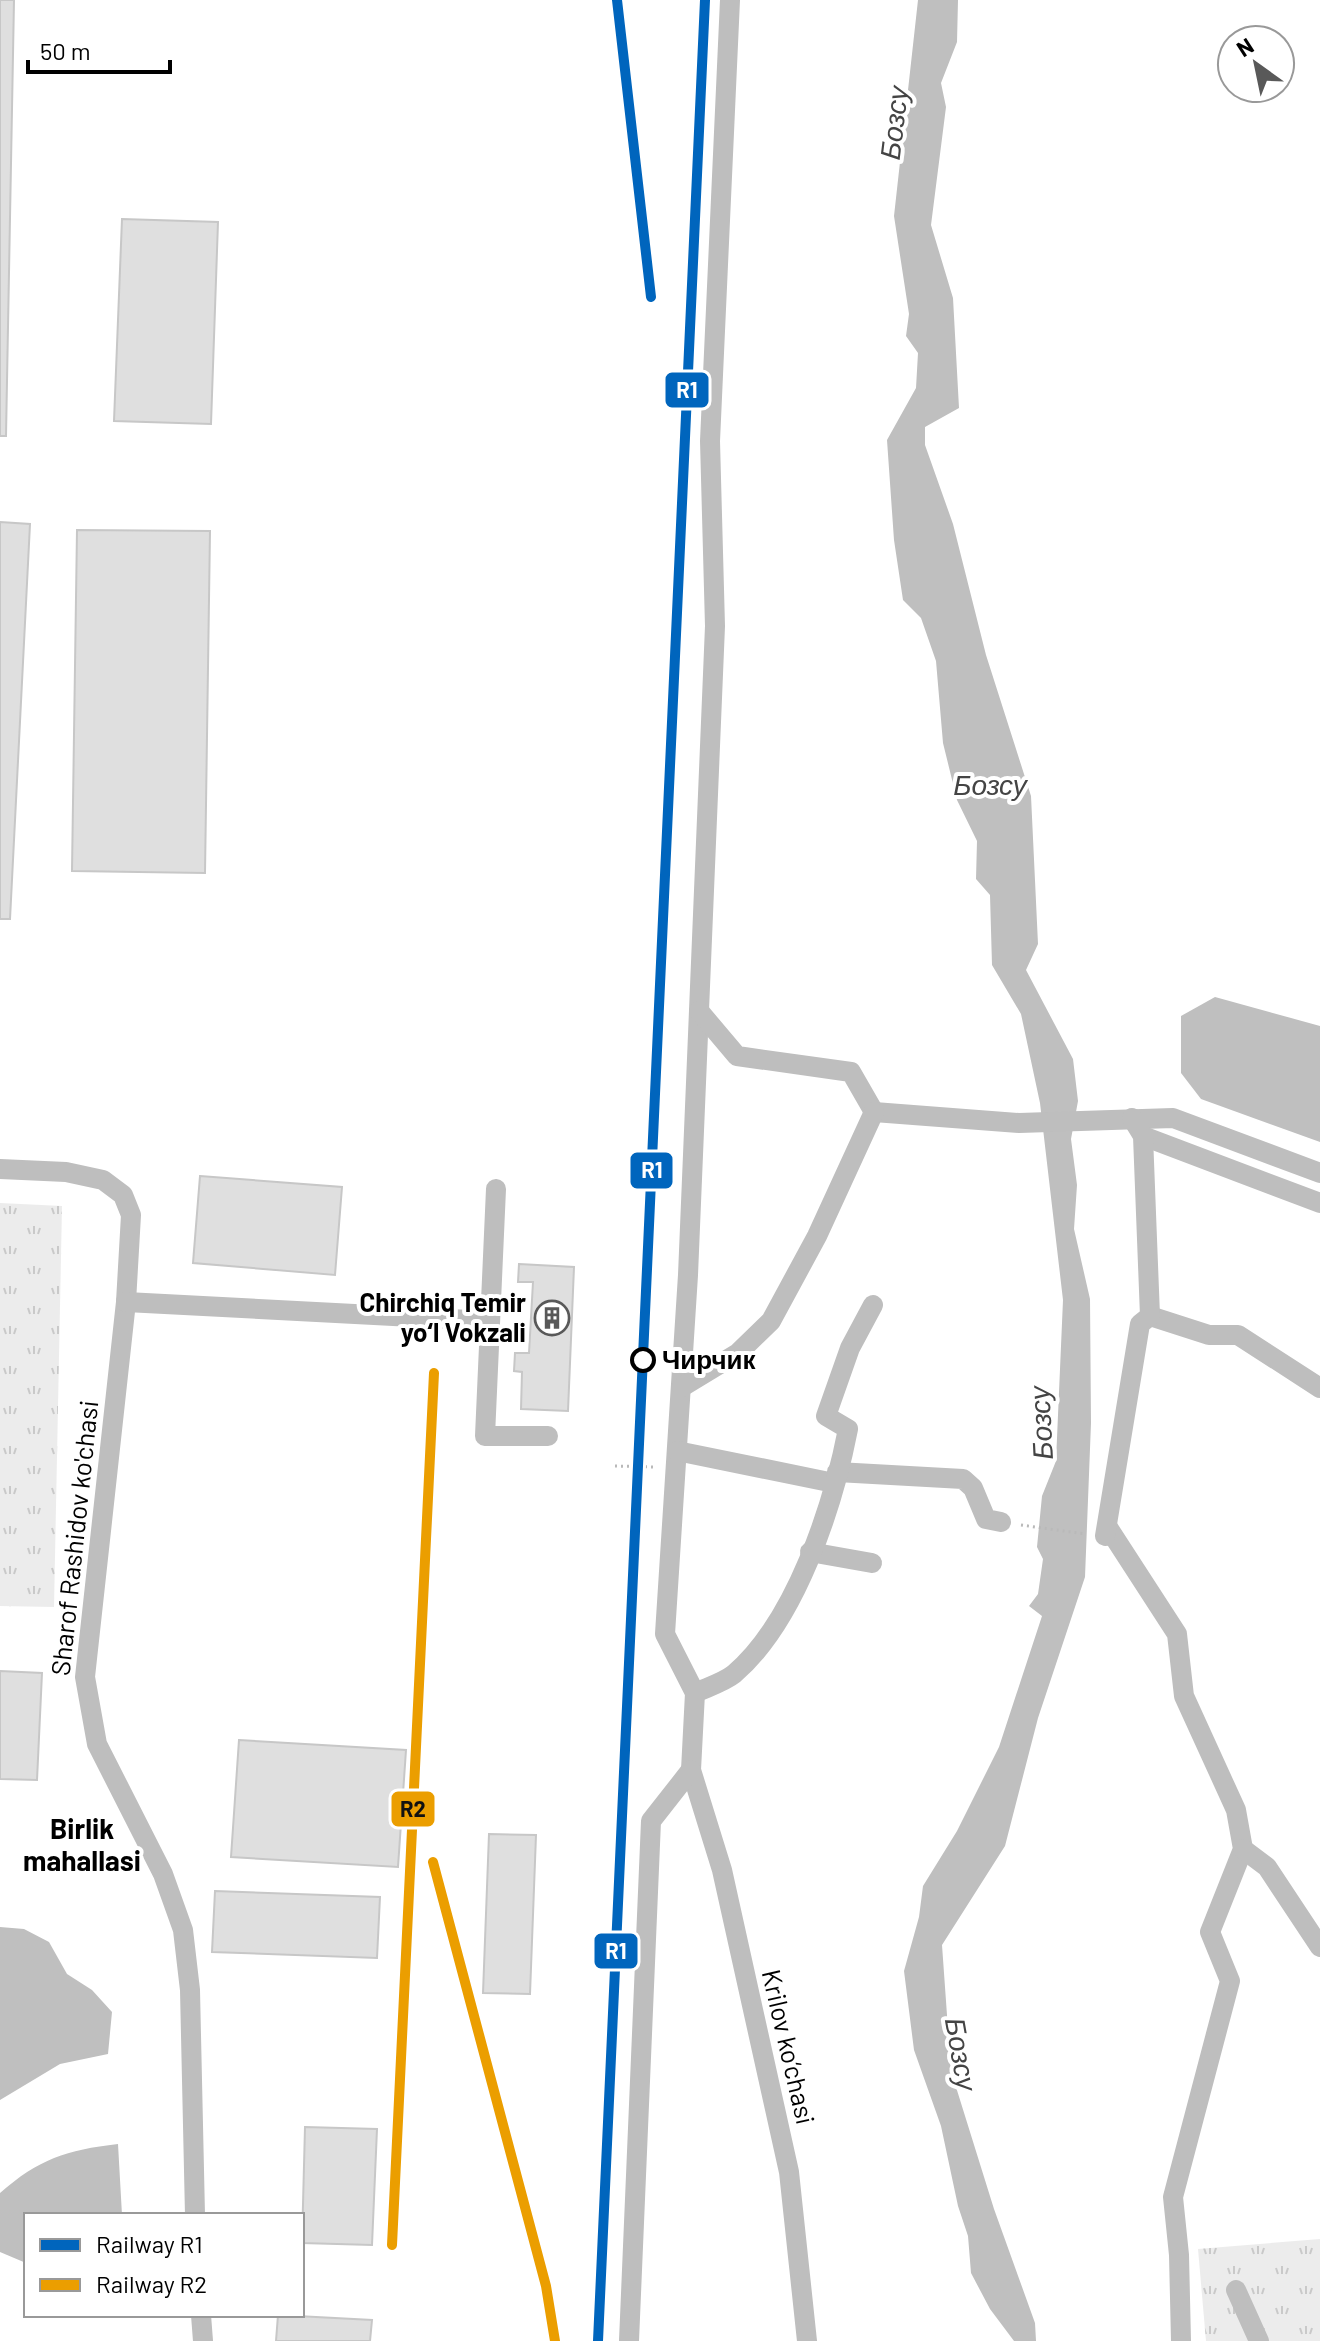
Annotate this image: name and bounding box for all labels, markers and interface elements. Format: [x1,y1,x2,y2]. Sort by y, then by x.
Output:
scale bar [28,24,170,74]
north arrow [1216,24,1296,104]
text: N [1231,31,1258,61]
text: 50 m [40,36,91,65]
water label: Бозсу [872,82,915,161]
line badge: R1 [664,371,710,409]
text: R1 [676,376,698,402]
water label: Бозсу [953,767,1029,801]
line badge: R1 [629,1151,674,1190]
text: R1 [641,1156,663,1182]
place label: Chirchiq Temir yo‘l Vokzali [359,1286,526,1347]
building icon: Chirchiq Temir yo‘l Vokzali [533,1299,571,1337]
place label: Чирчик [662,1343,757,1374]
marker: Чирчик [631,1348,655,1372]
water label: Бозсу [1021,1383,1059,1461]
street label: Sharof Rashidov ko'chasi [44,1399,103,1677]
line badge: R2 [390,1790,436,1828]
text: R2 [400,1795,426,1821]
district label: Birlik mahallasi [23,1811,141,1877]
line badge: R1 [593,1932,639,1970]
text: R1 [605,1937,627,1963]
street label: Krilov ko‘chasi [757,1966,822,2127]
water label: Бозсу [939,2015,985,2095]
legend [24,2213,304,2317]
text: Railway R1 [96,2229,203,2258]
text: Railway R2 [96,2269,207,2298]

